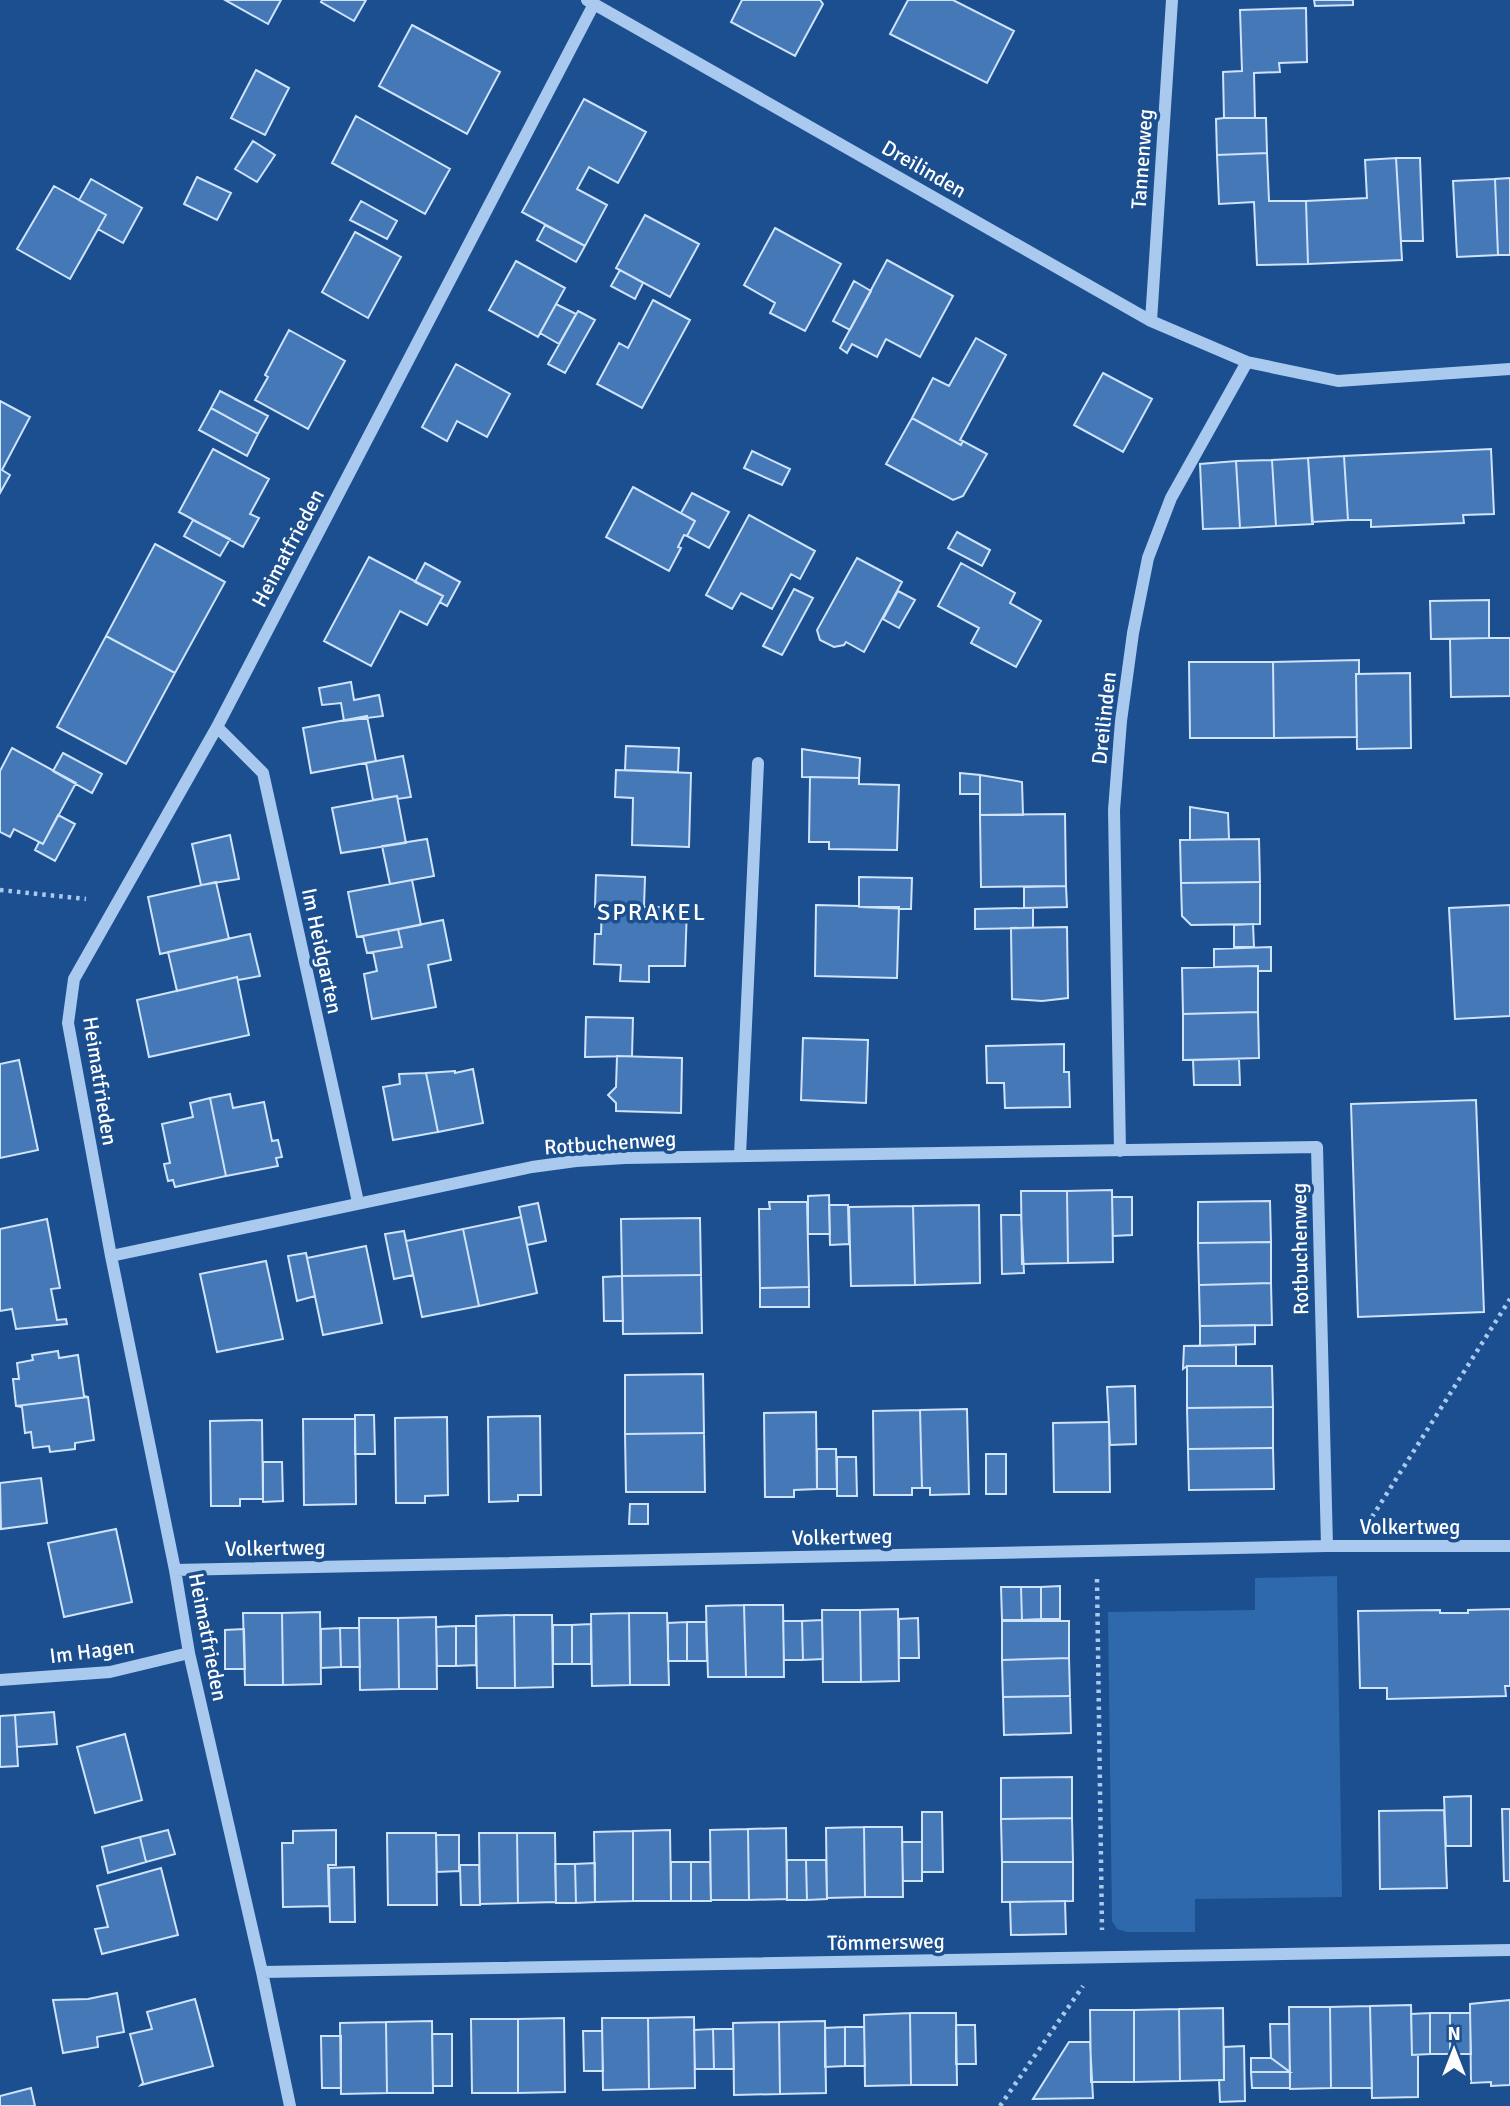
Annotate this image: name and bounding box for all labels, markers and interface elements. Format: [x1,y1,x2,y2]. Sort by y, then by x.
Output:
street label: Tannenweg [1126,108,1158,210]
street label: Dreilinden [877,134,971,204]
street label: Heimatfrieden [246,484,330,612]
street label: Dreilinden [1086,670,1122,766]
street label: Im Heidgarten [296,886,348,1016]
district label: SPRAKEL [597,897,707,927]
street label: Heimatfrieden [77,1015,123,1147]
street label: Rotbuchenweg [543,1125,677,1161]
street label: Rotbuchenweg [1286,1183,1314,1315]
street label: Volkertweg [1360,1514,1460,1540]
street label: Volkertweg [791,1523,893,1551]
street label: Volkertweg [224,1534,326,1562]
street label: Heimatfrieden [183,1571,233,1703]
street label: Im Hagen [48,1633,136,1669]
street label: Tömmersweg [827,1928,945,1956]
north arrow [1419,2015,1489,2085]
text: N [1447,2022,1461,2046]

